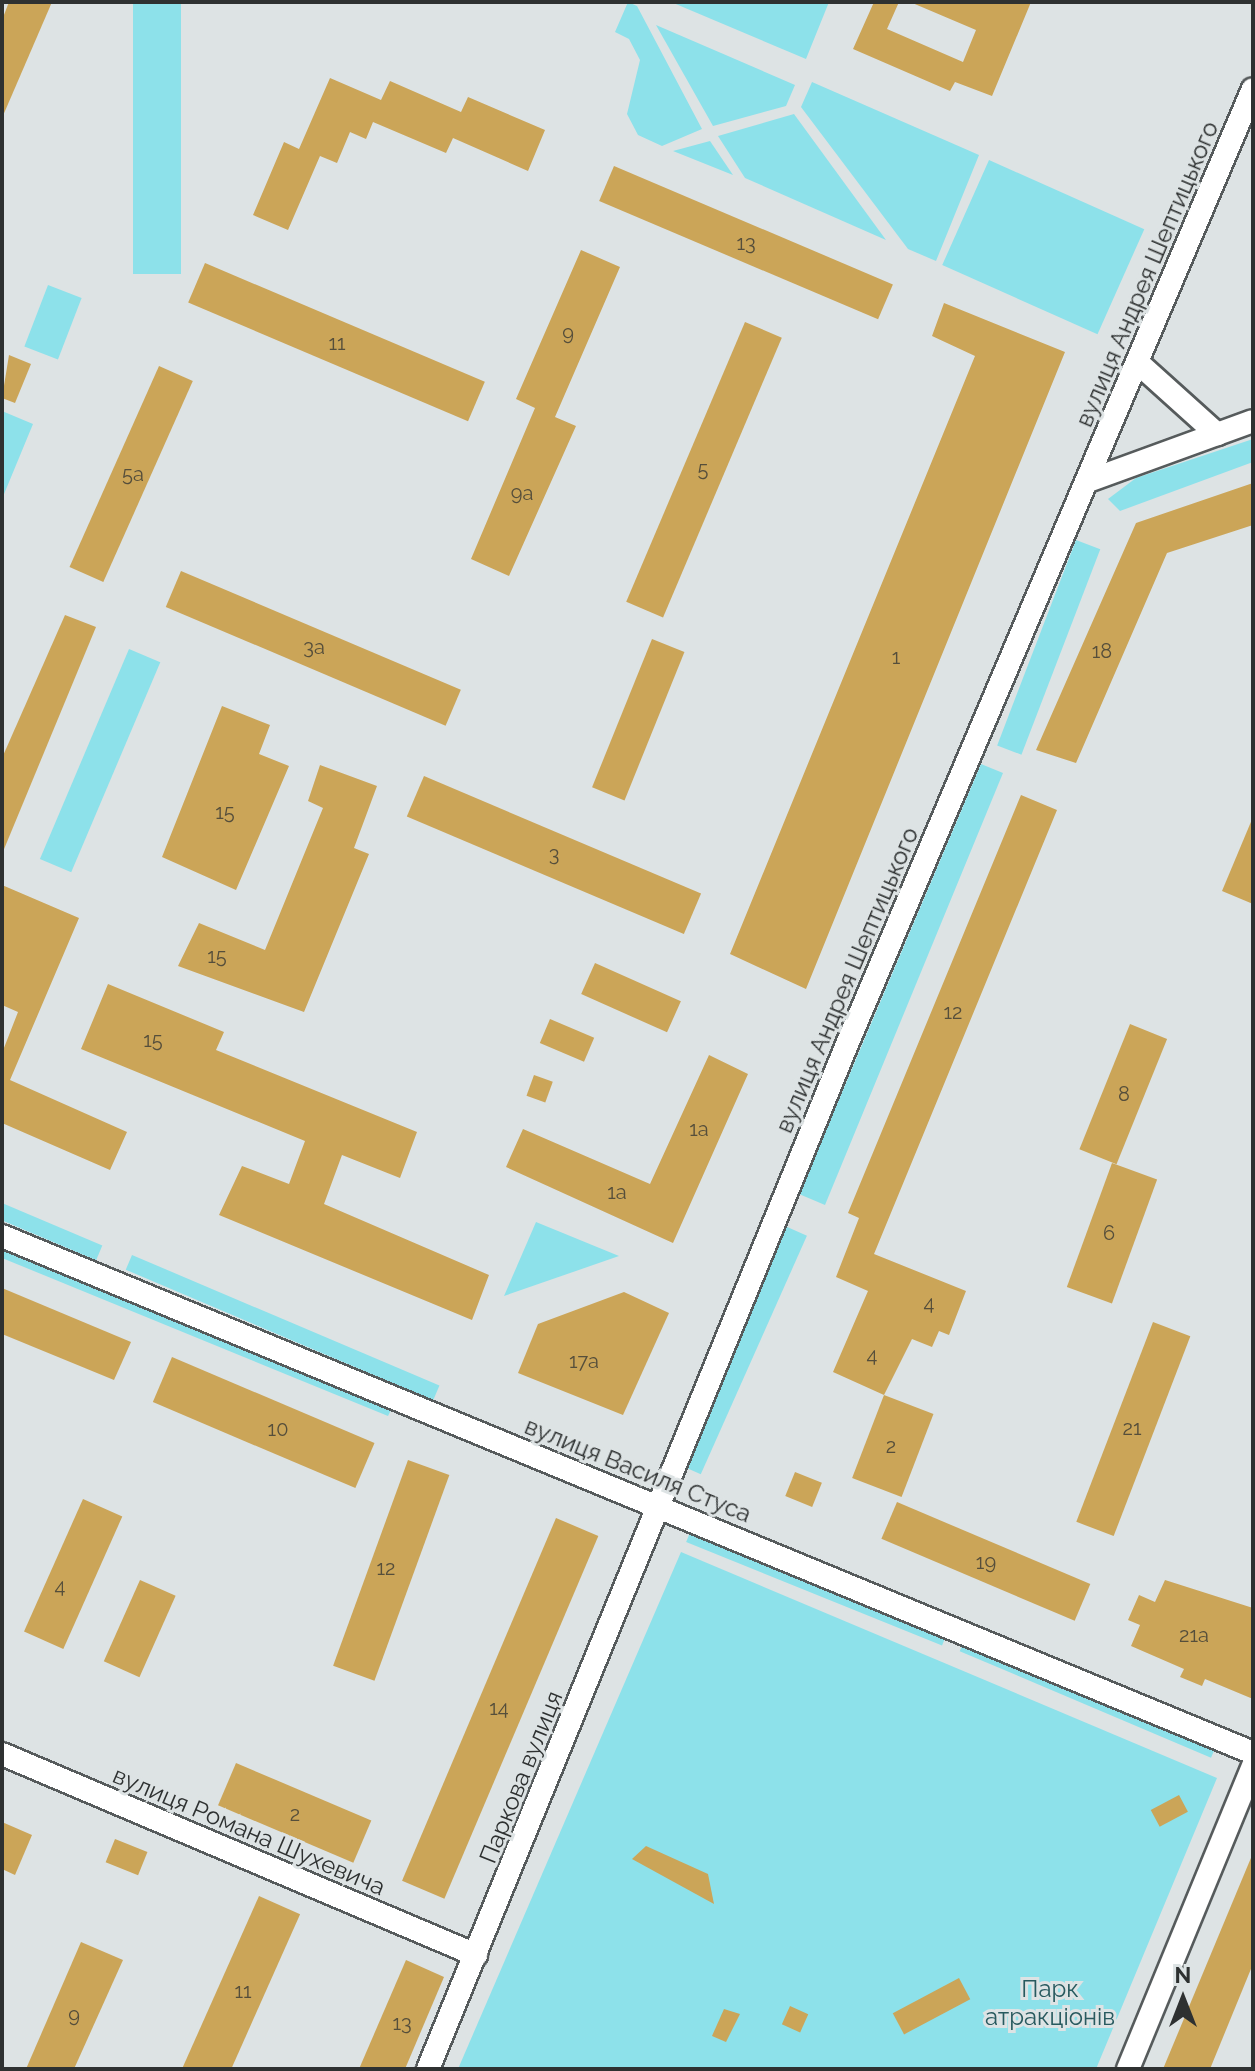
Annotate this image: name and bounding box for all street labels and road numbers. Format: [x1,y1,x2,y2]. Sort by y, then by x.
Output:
street label: вулиця Андрея Шептицького [1069,117,1225,431]
street label: вулиця Андрея Шептицького [769,823,925,1137]
street label: вулиця Василя Стуса [521,1411,755,1529]
street label: Паркова вулиця [473,1687,569,1867]
street label: вулиця Романа Шухевича [108,1760,390,1902]

